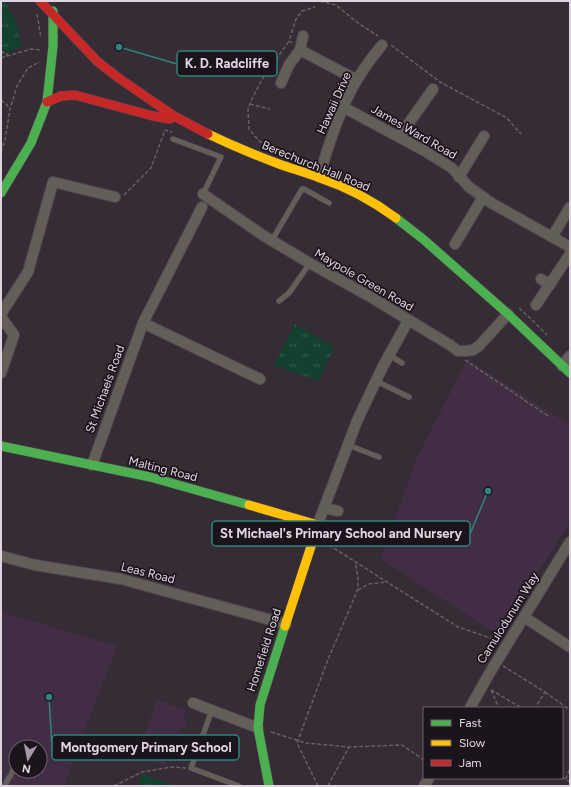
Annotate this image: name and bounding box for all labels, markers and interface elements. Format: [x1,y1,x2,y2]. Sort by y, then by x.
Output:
callout: K. D. Radcliffe [177,51,277,76]
text: K. D. Radcliffe [185,56,269,71]
street label: Hawaii Drive [314,69,354,136]
street label: James Ward Road [369,102,459,162]
street label: Berechurch Hall Road [260,138,372,194]
street label: Maypole Green Road [312,246,416,314]
street label: St Michaels Road [83,343,127,435]
street label: Malting Road [127,454,199,484]
callout: St Michael's Primary School and Nursery [212,521,470,546]
text: St Michael's Primary School and Nursery [220,526,462,541]
street label: Leas Road [120,560,176,586]
street label: Camulodunum Way [474,569,542,666]
street label: Homefield Road [244,607,284,693]
legend [423,707,563,779]
text: Fast [459,716,482,730]
callout: Montgomery Primary School [52,735,239,760]
text: Slow [459,736,486,750]
north arrow [8,739,48,779]
text: Montgomery Primary School [60,740,232,755]
text: Jam [459,756,482,770]
text: N [21,761,32,775]

